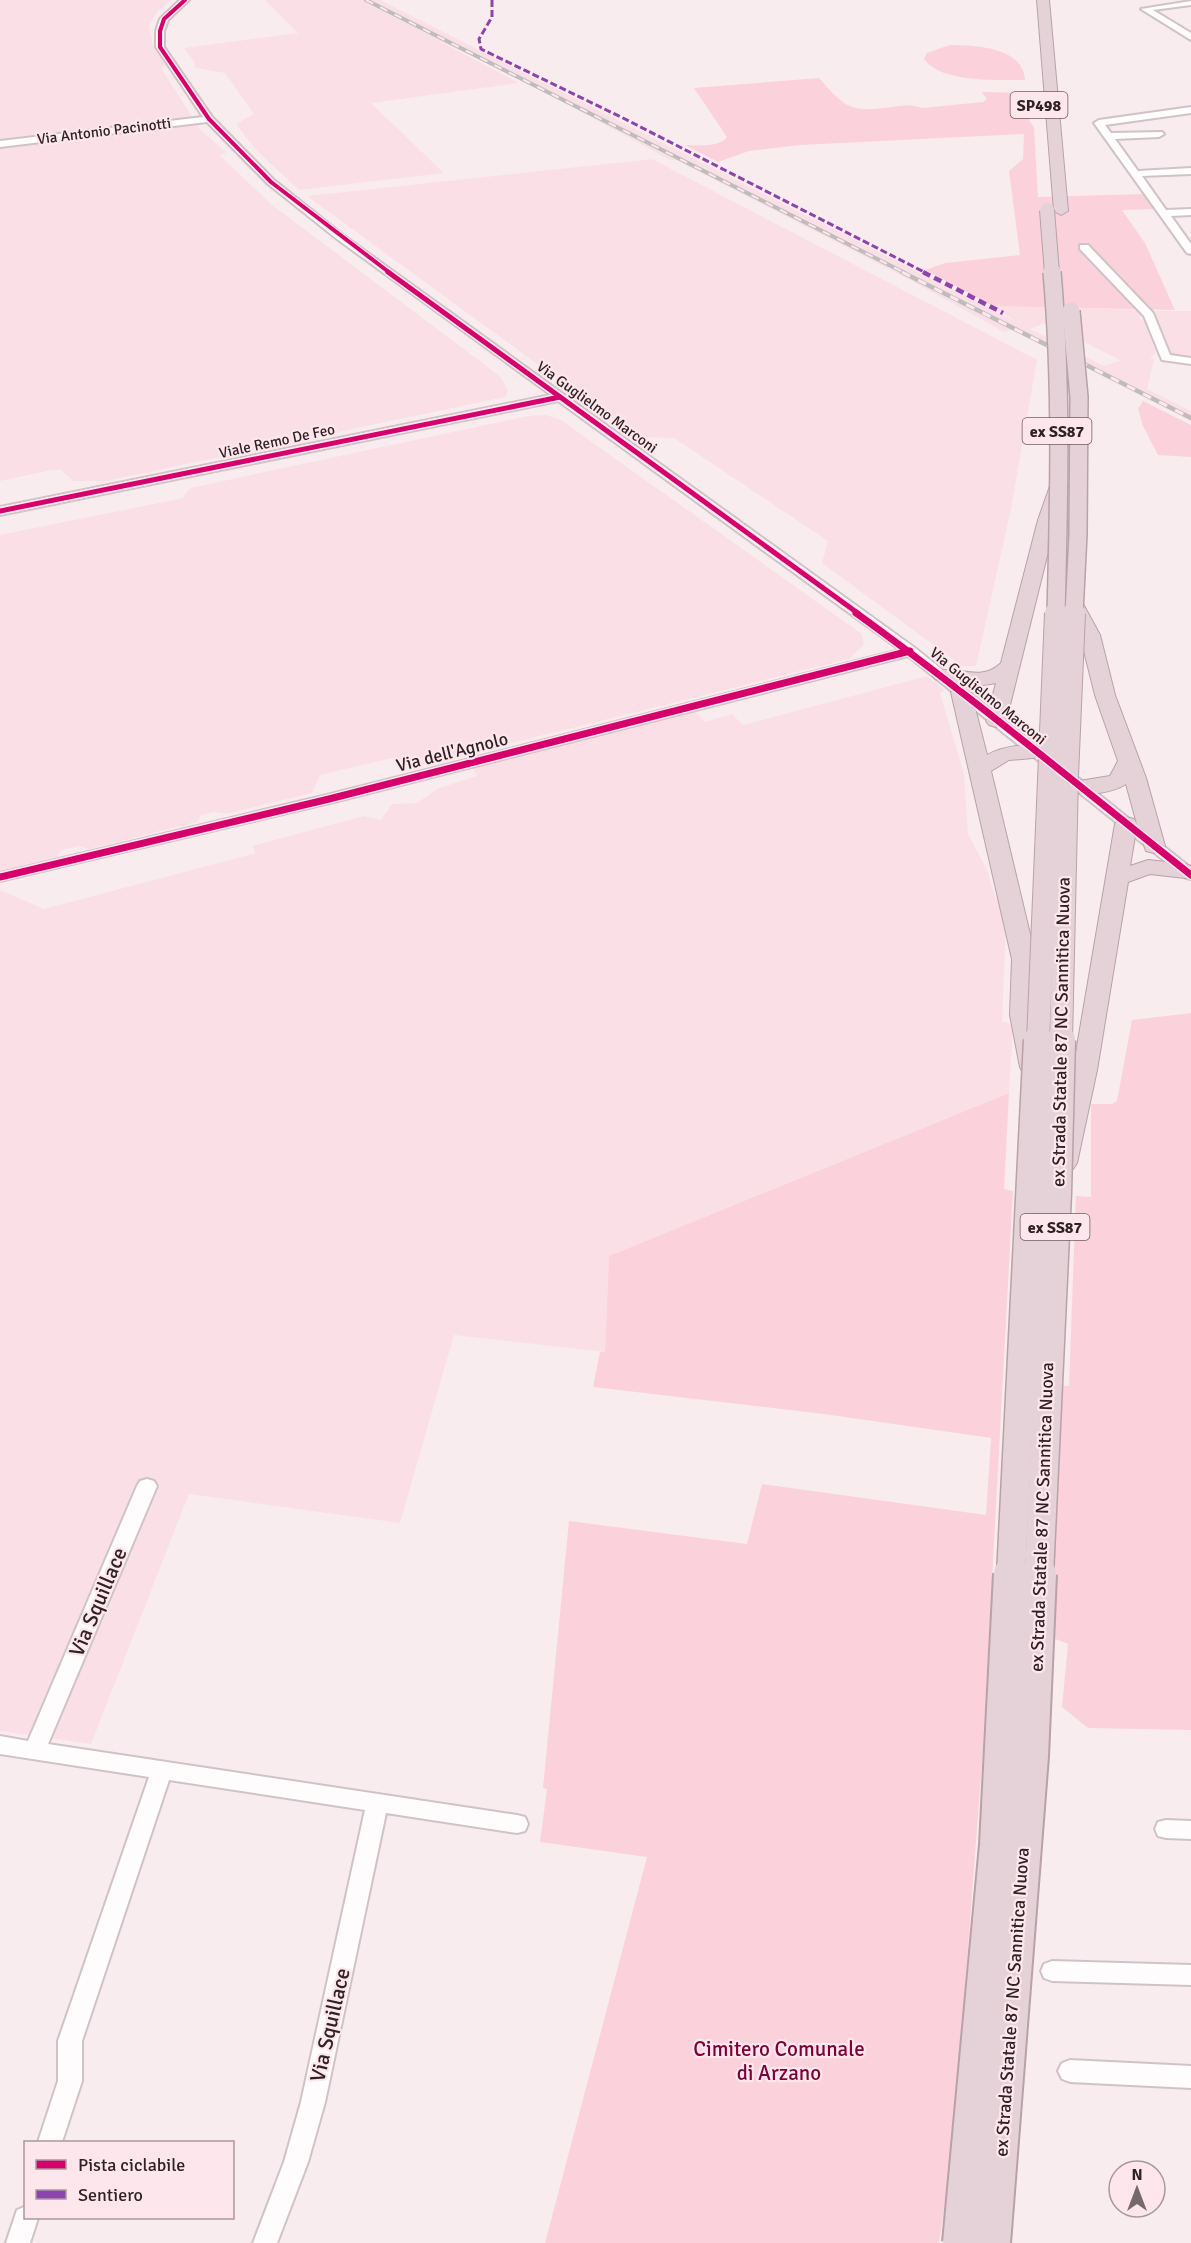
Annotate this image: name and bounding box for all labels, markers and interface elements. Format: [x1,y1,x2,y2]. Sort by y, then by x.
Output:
road number: SP498 [1010,92,1068,118]
street label: Via Antonio Pacinotti [36,114,172,148]
street label: Via Guglielmo Marconi [533,357,661,457]
road number: ex SS87 [1022,418,1092,444]
street label: Viale Remo De Feo [217,420,337,462]
street label: Via Guglielmo Marconi [926,643,1050,749]
street label: Via dell'Agnolo [394,727,510,777]
street label: ex Strada Statale 87 NC Sannitica Nuova [1047,877,1075,1187]
road number: ex SS87 [1020,1214,1090,1240]
street label: ex Strada Statale 87 NC Sannitica Nuova [1026,1362,1058,1672]
street label: Via Squillace [63,1544,133,1660]
street label: ex Strada Statale 87 NC Sannitica Nuova [990,1847,1034,2157]
street label: Via Squillace [304,1966,356,2084]
park label: Cimitero Comunale di Arzano [693,2036,865,2086]
legend [24,2141,234,2219]
text: Pista ciclabile [78,2154,185,2176]
north arrow [1107,2159,1167,2219]
text: N [1131,2165,1143,2185]
text: Sentiero [78,2184,143,2206]

